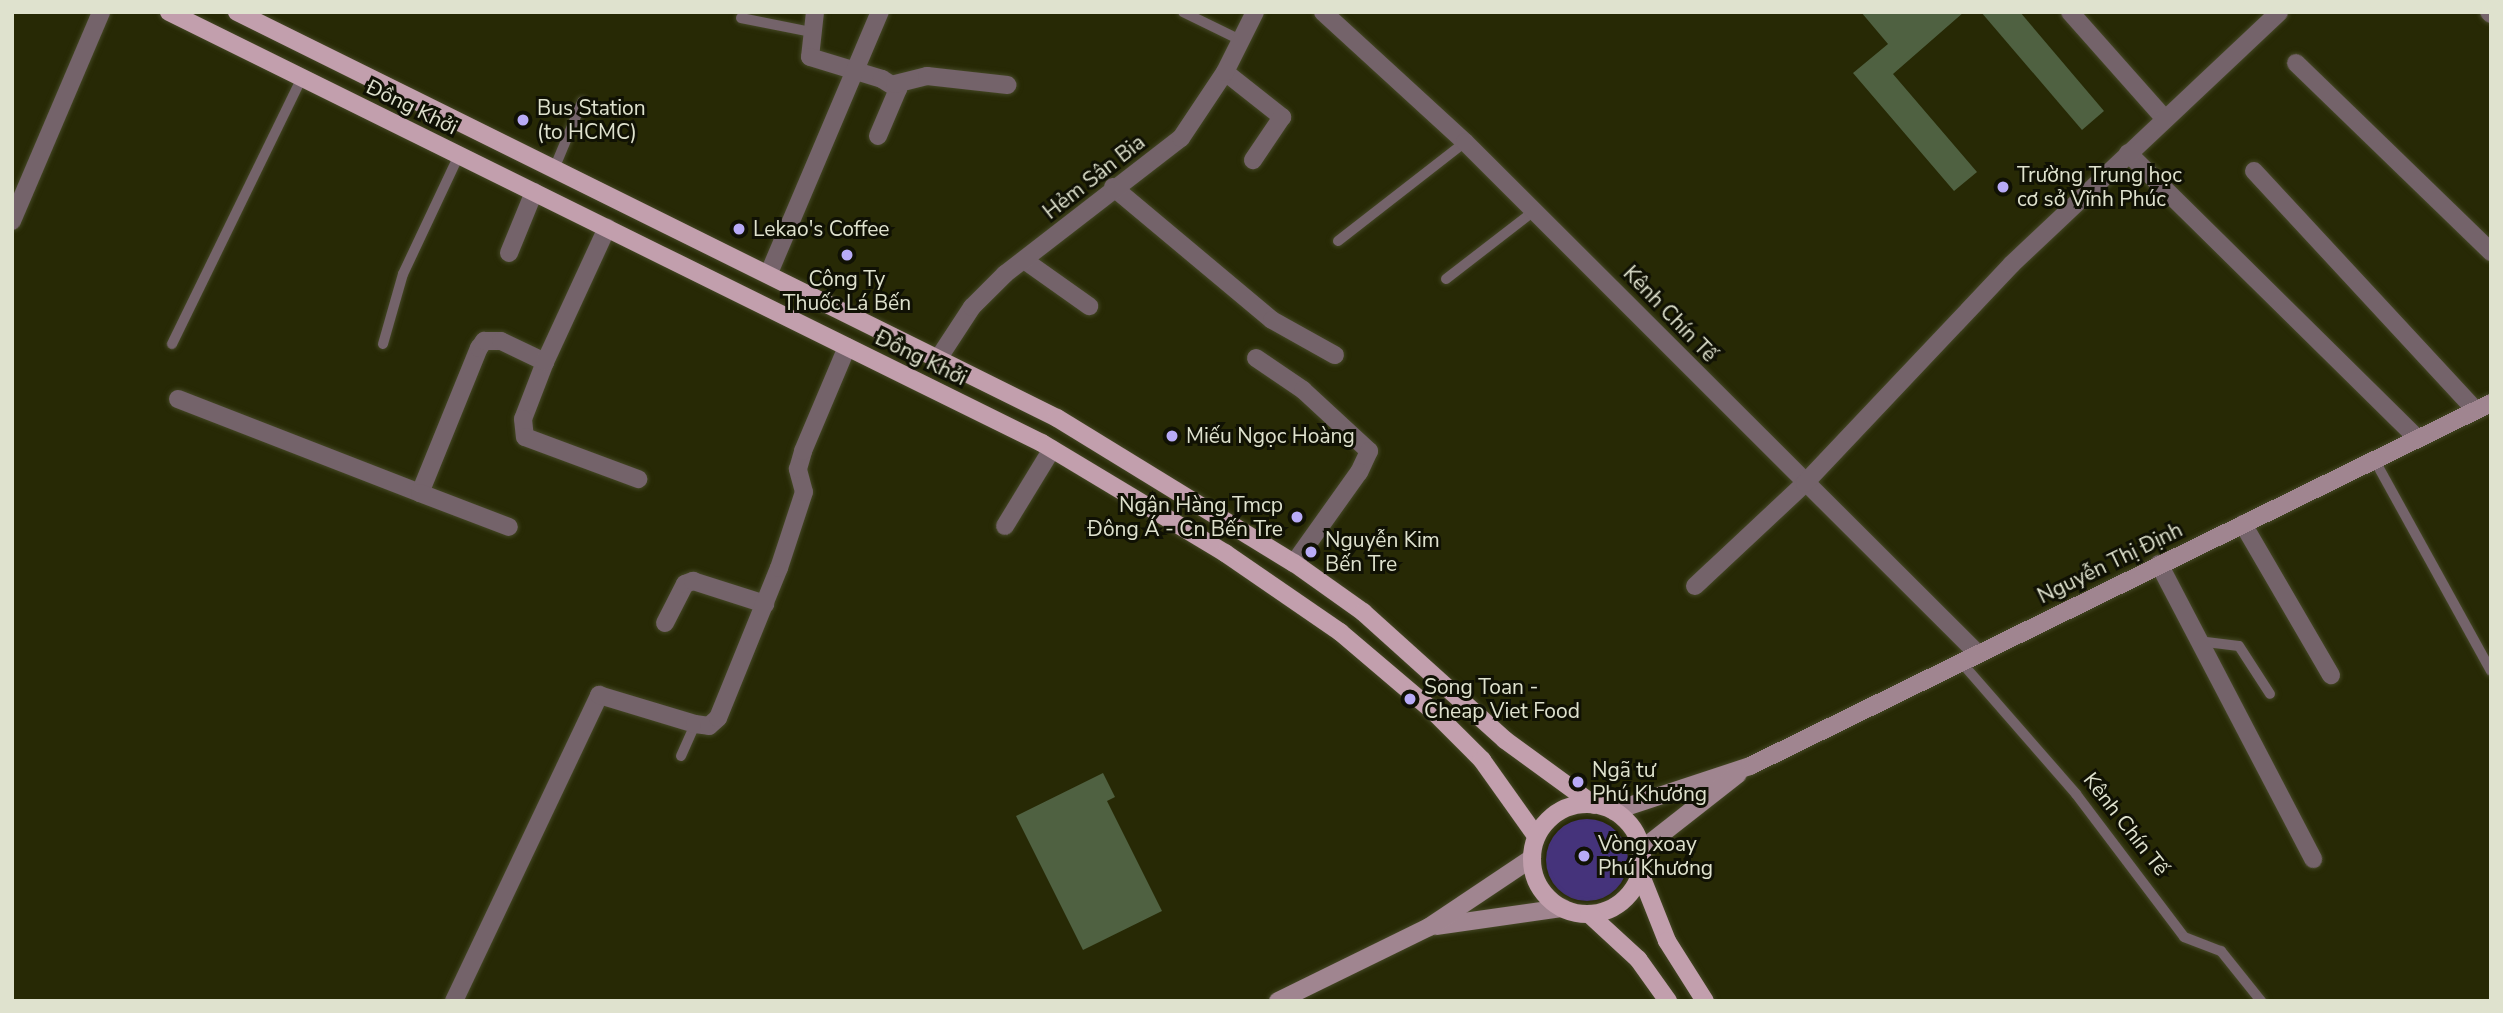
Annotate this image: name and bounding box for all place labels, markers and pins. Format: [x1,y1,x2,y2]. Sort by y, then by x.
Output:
place label: Bus Station (to HCMC) [537,95,646,145]
marker: Bus Station (to HCMC) [515,112,531,128]
place label: Trường Trung học cơ sở Vĩnh Phúc [2017,162,2182,212]
marker: Trường Trung học cơ sở Vĩnh Phúc [1995,179,2011,195]
place label: Lekao's Coffee [753,216,889,242]
marker: Lekao's Coffee [731,221,747,237]
marker: Công Ty Thuốc Lá Bến [839,247,855,263]
place label: Công Ty Thuốc Lá Bến [783,266,911,316]
place label: Miếu Ngọc Hoàng [1186,423,1355,449]
marker: Miếu Ngọc Hoàng [1164,428,1180,444]
place label: Ngân Hàng Tmcp Đông Á - Cn Bến Tre [1087,492,1283,542]
marker: Ngân Hàng Tmcp Đông Á - Cn Bến Tre [1289,509,1305,525]
place label: Nguyễn Kim Bến Tre [1325,527,1440,577]
marker: Nguyễn Kim Bến Tre [1303,544,1319,560]
place label: Song Toan - Cheap Viet Food [1424,674,1580,724]
marker: Song Toan - Cheap Viet Food [1402,691,1418,707]
place label: Ngã tư Phú Khương [1592,757,1707,807]
marker: Ngã tư Phú Khương [1570,774,1586,790]
place label: Vòng xoay Phú Khương [1598,831,1713,881]
marker: Vòng xoay Phú Khương [1576,848,1592,864]

